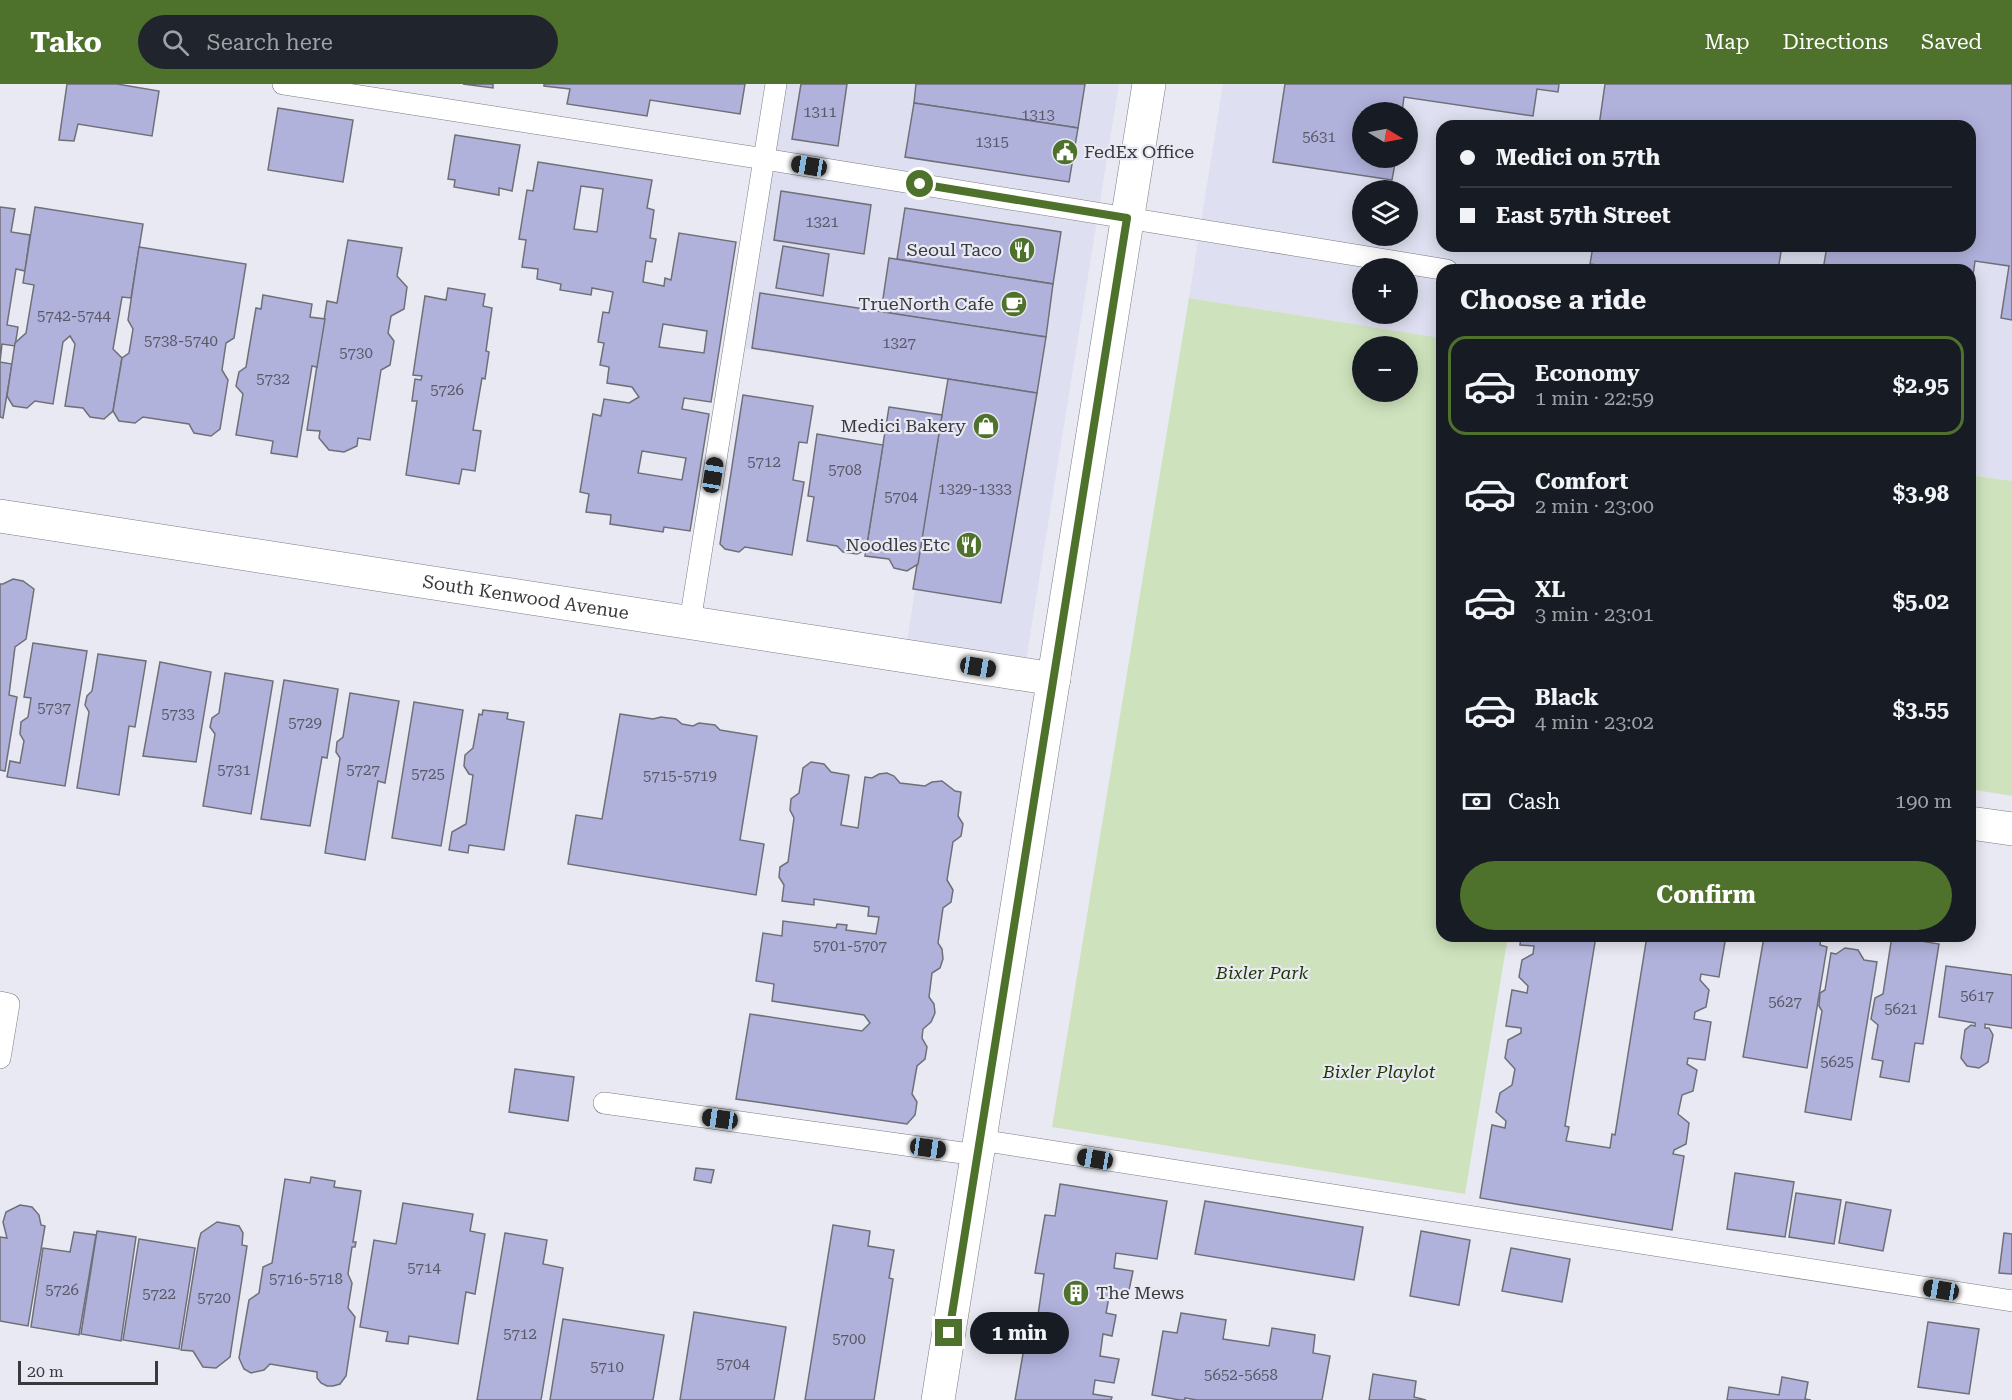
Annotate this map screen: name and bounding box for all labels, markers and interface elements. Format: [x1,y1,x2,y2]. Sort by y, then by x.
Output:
search box [138,15,558,69]
text: Tako [30,26,102,59]
icon: search [159,26,192,59]
text: Search here [207,30,333,55]
text: Map [1705,30,1749,54]
text: Directions [1782,30,1888,54]
text: Saved [1921,30,1982,54]
north arrow [1352,102,1418,168]
map controls [1352,102,1418,402]
house number: 1311 [803,103,837,121]
house number: 1313 [1021,106,1055,124]
house number: 5631 [1302,128,1336,146]
house number: 1315 [975,133,1009,151]
public building icon: FedEx Office [1050,137,1080,167]
place label: FedEx Office [1084,141,1194,162]
text: Medici on 57th [1496,145,1660,170]
car [790,154,828,178]
route start [906,170,933,197]
button: layers [1352,180,1418,246]
text: East 57th Street [1496,203,1671,228]
house number: 1321 [805,213,839,231]
restaurant icon: Seoul Taco [1007,235,1037,265]
place label: Seoul Taco [907,239,1002,260]
button: + [1352,258,1418,324]
text: Choose a ride [1460,284,1646,316]
cafe icon: TrueNorth Cafe [999,289,1029,319]
place label: TrueNorth Cafe [858,293,994,314]
house number: 5742-5744 [37,307,112,325]
house number: 5738-5740 [144,332,218,350]
house number: 1327 [882,334,916,352]
button: − [1352,336,1418,402]
house number: 5730 [339,344,373,362]
icon: car [1463,359,1517,413]
text: Economy [1535,361,1639,386]
house number: 5732 [256,370,290,388]
text: $2.95 [1893,373,1949,398]
house number: 5726 [430,381,464,399]
text: 1 min · 22:59 [1535,386,1654,410]
shop icon: Medici Bakery [971,411,1001,441]
place label: Medici Bakery [841,415,966,436]
house number: 5712 [747,453,781,471]
car [701,456,725,494]
house number: 5708 [828,461,862,479]
icon: car [1463,467,1517,521]
text: Comfort [1535,469,1628,494]
house number: 1329-1333 [938,480,1012,498]
text: $3.98 [1893,481,1949,506]
house number: 5704 [884,488,918,506]
text: 2 min · 23:00 [1535,494,1654,518]
restaurant icon: Noodles Etc [954,530,984,560]
place label: Noodles Etc [845,534,950,555]
street label: South Kenwood Avenue [421,571,630,623]
icon: car [1463,575,1517,629]
text: XL [1535,577,1565,602]
text: $5.02 [1893,589,1949,614]
text: 3 min · 23:01 [1535,602,1654,626]
car [959,655,997,679]
icon: car [1463,683,1517,737]
text: Black [1535,685,1599,710]
text: $3.55 [1893,697,1949,722]
house number: 5737 [37,699,71,717]
house number: 5733 [161,705,195,723]
text: 4 min · 23:02 [1535,710,1654,734]
house number: 5729 [288,714,322,732]
house number: 5731 [217,761,251,779]
house number: 5727 [346,761,380,779]
house number: 5725 [411,765,445,783]
house number: 5715-5719 [643,767,717,785]
icon: cash [1460,785,1493,818]
text: Cash [1508,789,1560,814]
text: 190 m [1895,789,1952,813]
button: Confirm [1460,861,1952,930]
house number: 5701-5707 [813,937,887,955]
park label: Bixler Park [1215,962,1308,983]
house number: 5617 [1960,987,1994,1005]
house number: 5627 [1768,993,1802,1011]
house number: 5621 [1884,1000,1918,1018]
house number: 5625 [1820,1053,1854,1071]
park label: Bixler Playlot [1322,1061,1436,1082]
car [701,1108,739,1130]
car [909,1137,947,1159]
car [1076,1147,1114,1171]
house number: 5714 [407,1259,441,1277]
house number: 5716-5718 [269,1270,343,1288]
building icon: The Mews [1061,1278,1091,1308]
car [1922,1278,1960,1302]
house number: 5726 [45,1281,79,1299]
place label: The Mews [1096,1282,1184,1303]
house number: 5722 [142,1285,176,1303]
house number: 5720 [197,1289,231,1307]
callout: 1 min [970,1312,1069,1354]
route end [935,1319,962,1346]
text: 1 min [992,1321,1047,1345]
house number: 5712 [503,1325,537,1343]
house number: 5700 [832,1330,866,1348]
house number: 5704 [716,1355,750,1373]
scale bar [18,1358,158,1386]
house number: 5710 [590,1358,624,1376]
text: 20 m [27,1362,64,1381]
house number: 5652-5658 [1204,1366,1278,1384]

